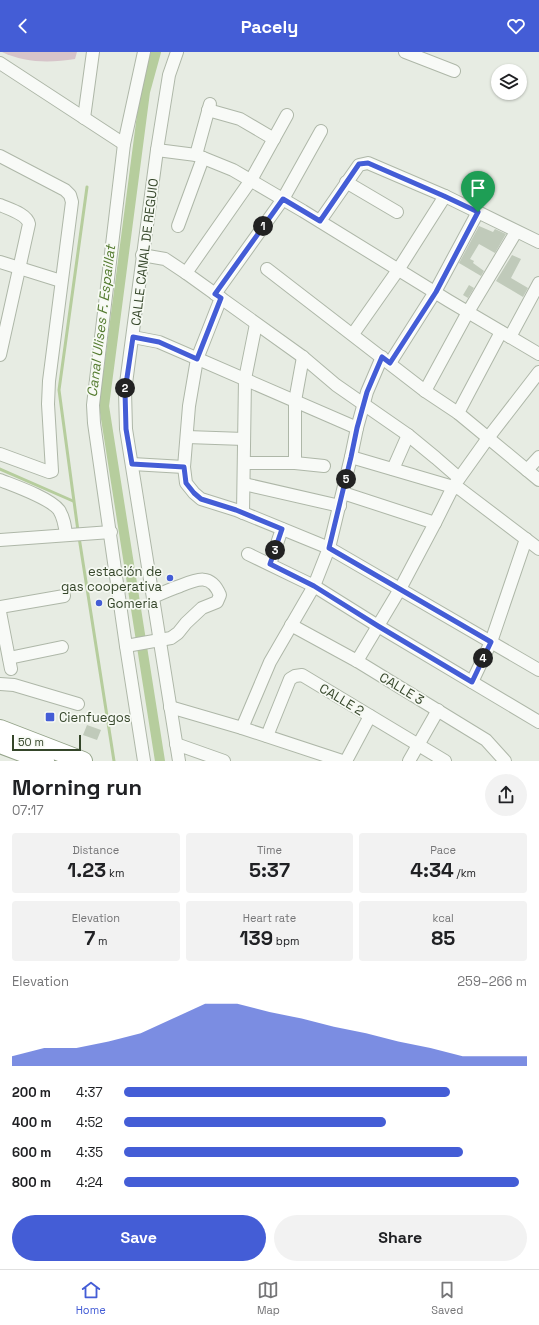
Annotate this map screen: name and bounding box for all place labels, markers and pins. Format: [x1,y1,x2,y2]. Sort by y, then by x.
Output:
pin [461,171,495,212]
pin: 1 [253,216,273,236]
pin: 2 [115,378,135,398]
pin: 5 [336,469,356,489]
pin: 3 [265,540,285,560]
place label: estación de gas cooperativa [61,563,163,595]
marker: estación de gas cooperativa [165,573,175,583]
place label: Gomeria [107,595,159,612]
marker: Gomeria [94,598,104,608]
pin: 4 [473,648,493,668]
place label: Cienfuegos [59,709,131,726]
marker: Cienfuegos [44,711,56,723]

